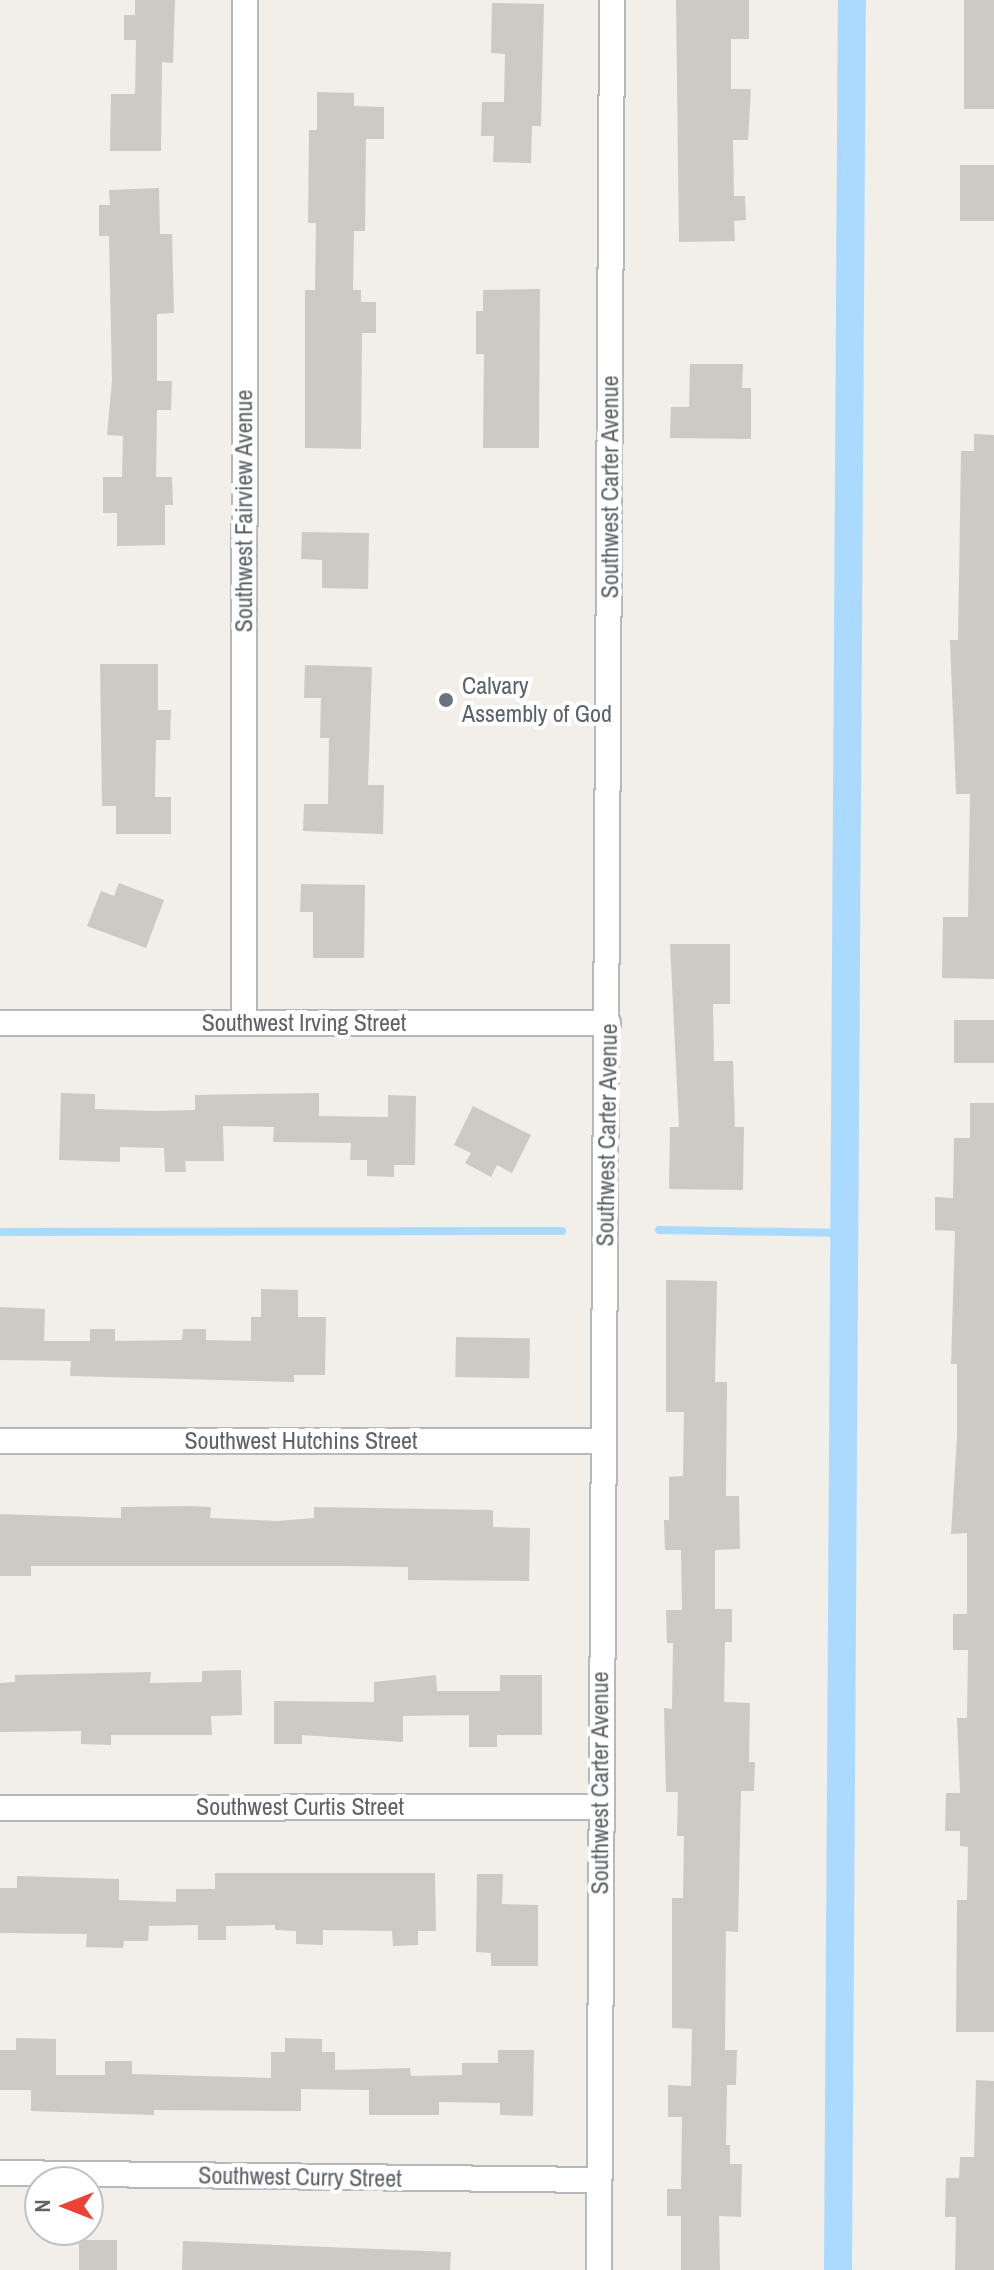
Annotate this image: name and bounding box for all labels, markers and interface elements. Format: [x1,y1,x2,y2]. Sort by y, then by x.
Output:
street label: Southwest Carter Avenue [596,375,624,599]
street label: Southwest Fairview Avenue [230,389,258,633]
place label: Calvary Assembly of God [462,672,612,728]
marker: Calvary Assembly of God [437,691,455,709]
street label: Southwest Irving Street [202,1009,406,1037]
street label: Southwest Carter Avenue [591,1023,623,1247]
street label: Southwest Hutchins Street [184,1427,418,1455]
street label: Southwest Carter Avenue [586,1671,614,1895]
street label: Southwest Curtis Street [196,1793,404,1821]
street label: Southwest Curry Street [198,2161,402,2193]
north arrow [24,2166,104,2246]
text: N [27,2199,57,2213]

